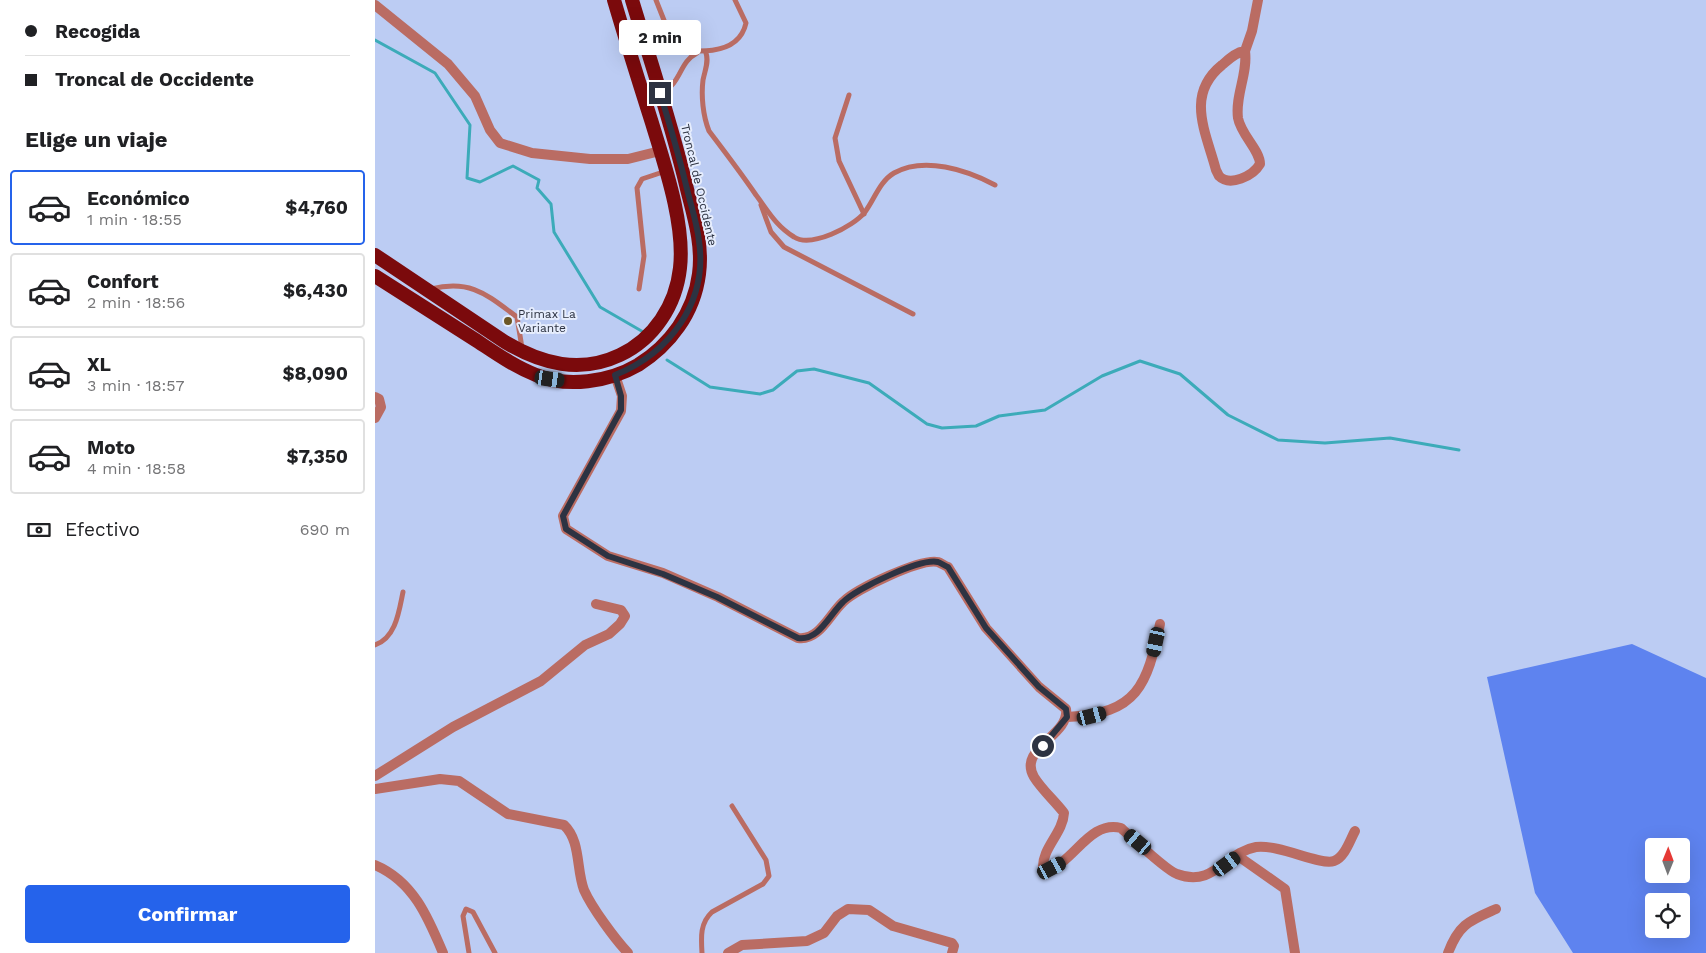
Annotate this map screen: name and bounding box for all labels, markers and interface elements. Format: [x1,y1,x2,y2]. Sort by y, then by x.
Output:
text: Recogida [55,20,140,43]
callout: 2 min [619,21,701,56]
text: 2 min [638,28,682,47]
text: Troncal de Occidente [55,68,254,91]
route end [649,82,671,104]
street label: Troncal de Occidente [678,123,720,247]
text: Elige un viaje [25,127,168,152]
icon: car [27,185,72,230]
text: Económico [87,187,190,210]
text: $4,760 [285,196,348,219]
text: 1 min · 18:55 [87,210,182,229]
icon: car [27,268,72,313]
text: Confort [87,270,158,293]
text: $6,430 [283,279,348,302]
text: 2 min · 18:56 [87,293,185,312]
place label: Primax La Variante [518,307,576,335]
marker: Primax La Variante [502,315,514,327]
icon: car [27,351,72,396]
text: XL [87,353,111,376]
text: $8,090 [282,362,348,385]
car [534,369,565,389]
text: 3 min · 18:57 [87,376,185,395]
icon: car [27,434,72,479]
text: Moto [87,436,135,459]
text: $7,350 [286,445,348,468]
text: 4 min · 18:58 [87,459,186,478]
icon: cash [25,516,53,544]
text: Efectivo [65,518,140,541]
text: 690 m [300,520,350,539]
car [1145,626,1166,658]
car [1075,705,1108,727]
route start [1032,735,1054,757]
car [1121,827,1154,857]
north arrow [1645,838,1690,882]
map controls [1645,838,1690,938]
car [1210,849,1243,879]
car [1035,854,1068,882]
button: Confirmar [25,885,350,943]
button: locate [1645,893,1690,938]

